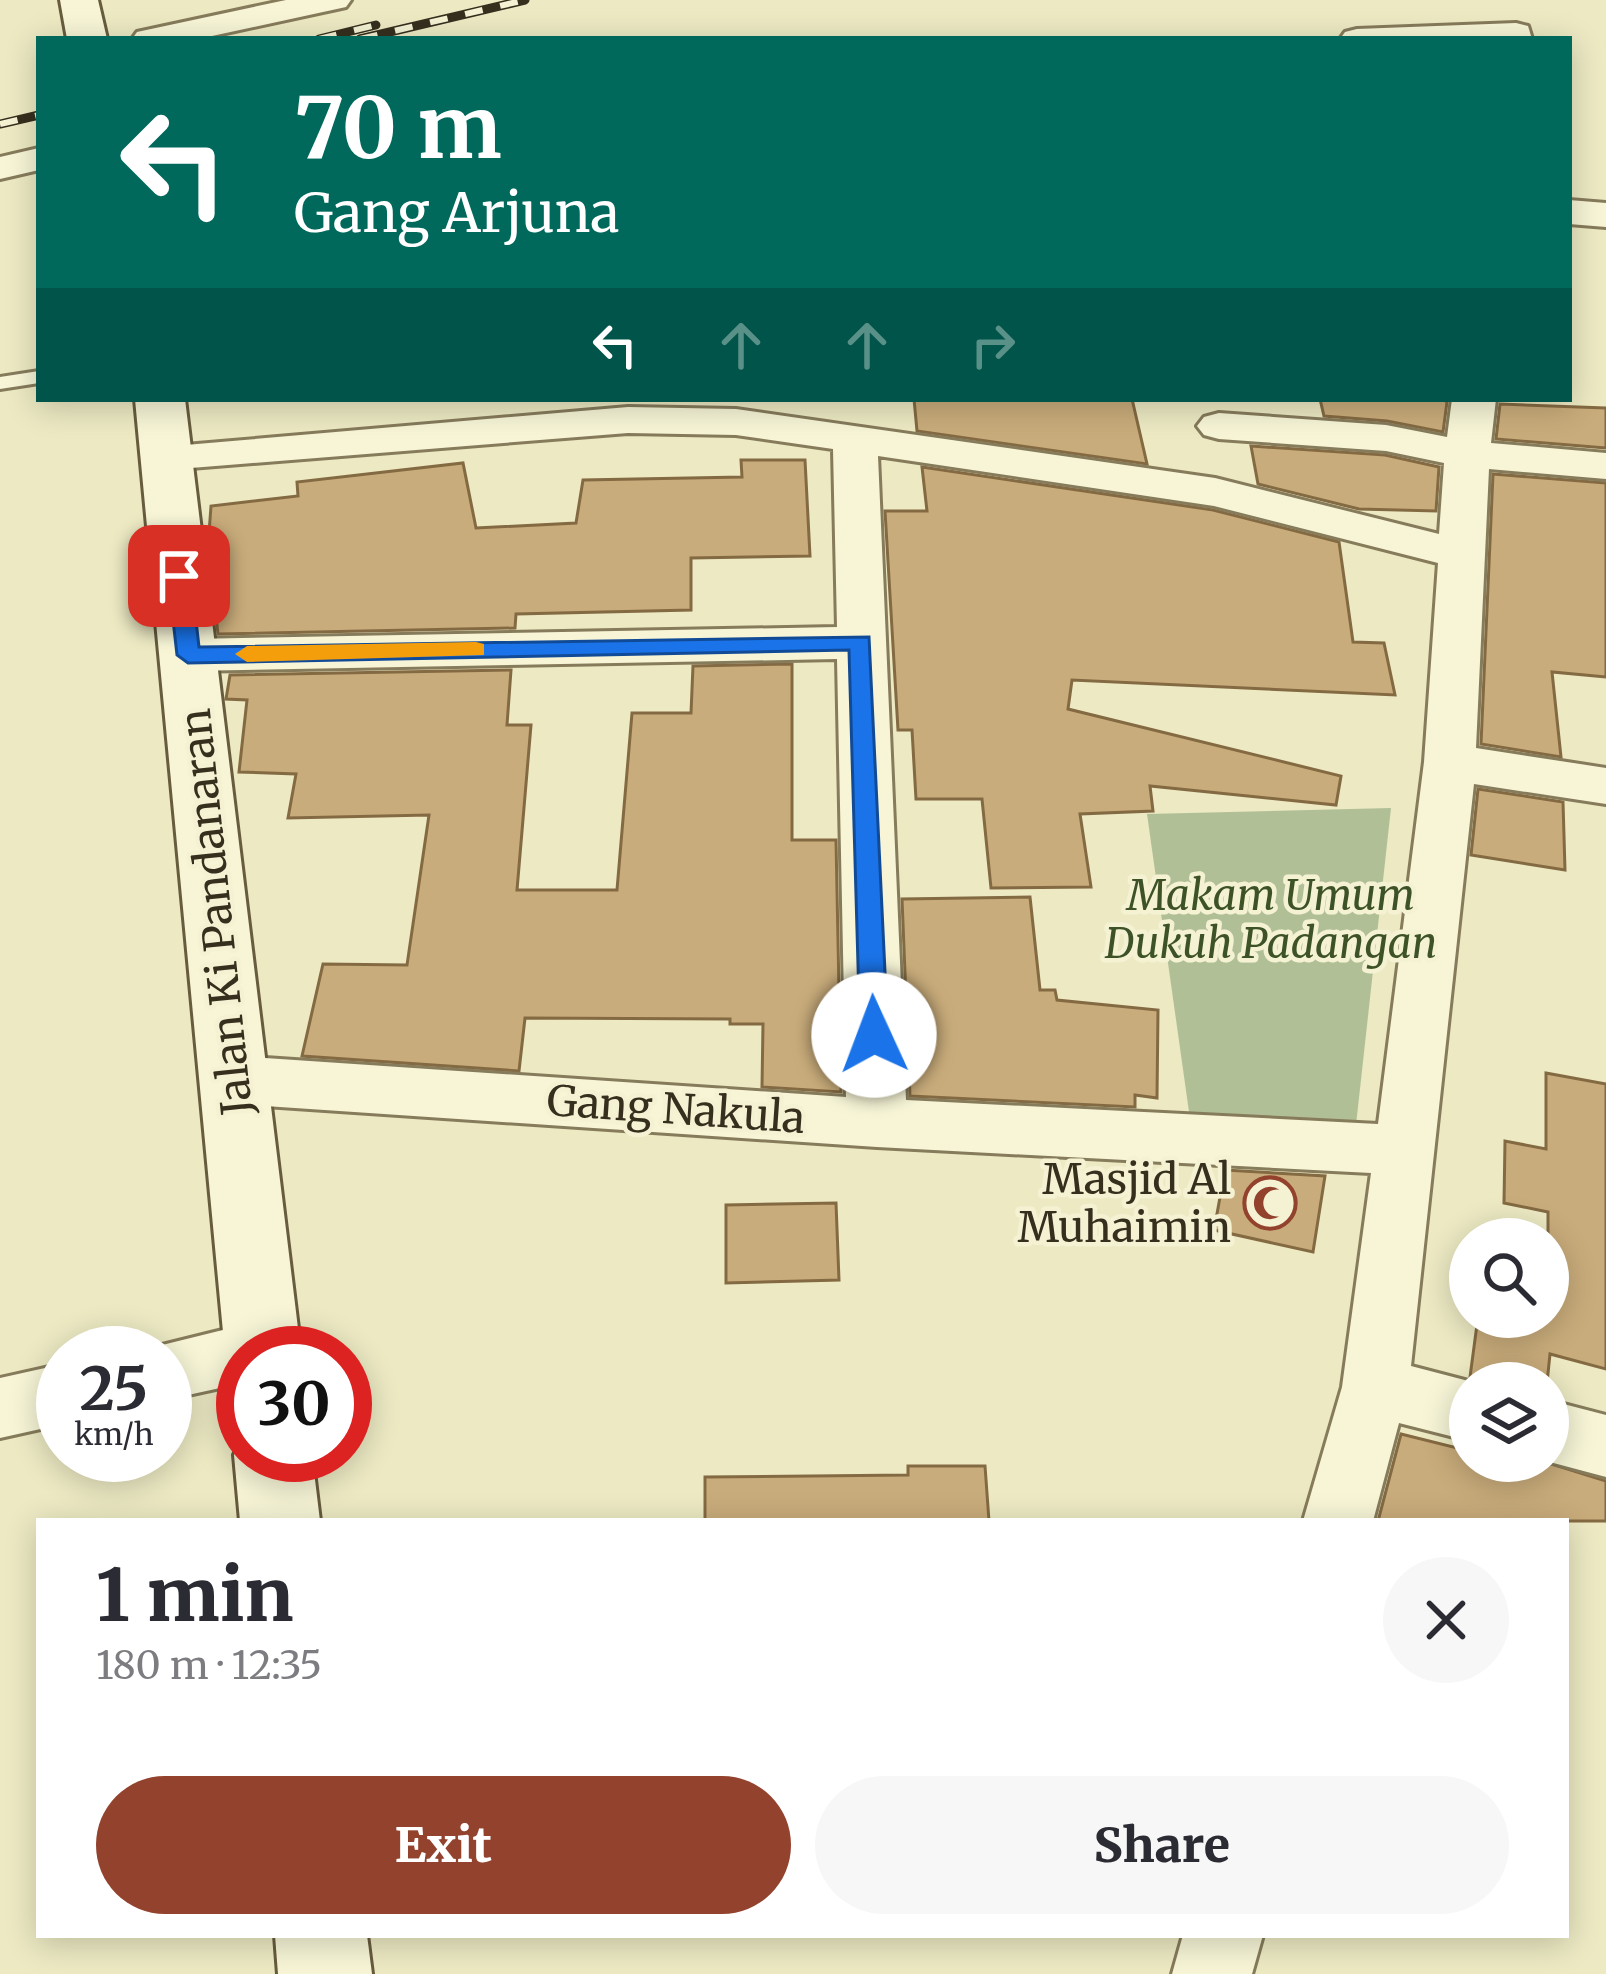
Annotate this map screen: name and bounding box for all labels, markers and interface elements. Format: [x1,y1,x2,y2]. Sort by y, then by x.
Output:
text: 70 m [294,75,502,181]
icon: left [96,84,252,240]
text: Gang Arjuna [294,179,619,247]
icon: left [582,312,648,378]
icon: ahead [708,312,774,378]
icon: ahead [834,312,900,378]
icon: right [960,312,1026,378]
pin [128,525,230,627]
icon: arrive [146,543,212,609]
street label: Jalan Ki Pandanaran [169,706,263,1119]
park label: Makam Umum Dukuh Padangan [1104,869,1437,969]
position arrow [811,972,937,1098]
street label: Gang Nakula [545,1074,807,1145]
place label: Masjid Al Muhaimin [1017,1153,1231,1253]
mosque icon: Masjid Al Muhaimin [1242,1175,1298,1231]
map controls [1449,1218,1569,1482]
button: search [1449,1218,1569,1338]
speed limit sign: 30 [216,1326,372,1482]
text: 25 [80,1351,148,1426]
button: layers [1449,1362,1569,1482]
text: km/h [74,1415,154,1453]
text: 1 min [96,1550,293,1641]
button: close [1383,1557,1509,1683]
text: 180 m · 12:35 [96,1641,322,1690]
button: Exit [96,1776,791,1914]
button: Share [815,1776,1509,1914]

